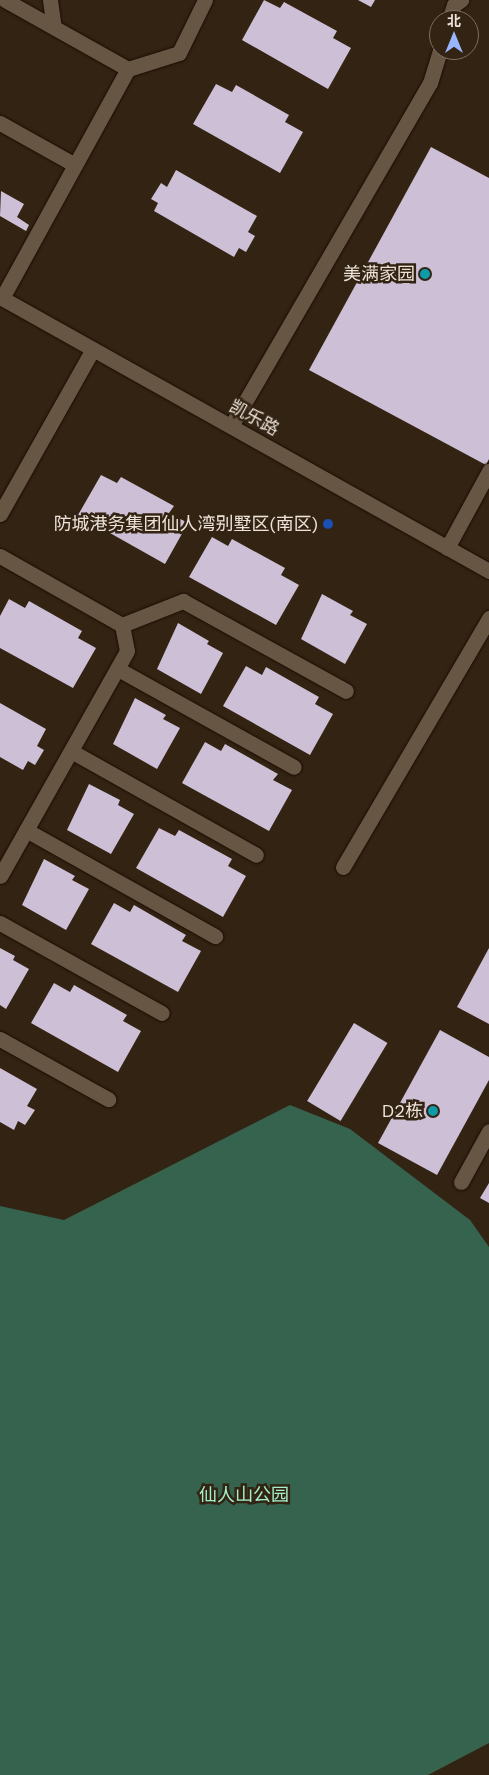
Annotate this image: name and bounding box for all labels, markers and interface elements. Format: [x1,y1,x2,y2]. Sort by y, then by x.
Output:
north arrow [429,10,479,60]
text: 北 [447,13,461,29]
place label: 美满家园 [343,263,415,285]
marker: 美满家园 [419,268,431,280]
street label: 凯乐路 [225,395,283,441]
place label: 防城港务集团仙人湾别墅区(南区) [53,513,318,535]
marker: 防城港务集团仙人湾别墅区(南区) [322,518,334,530]
place label: D2栋 [382,1100,423,1122]
marker: D2栋 [427,1105,439,1117]
park label: 仙人山公园 [199,1484,289,1506]

